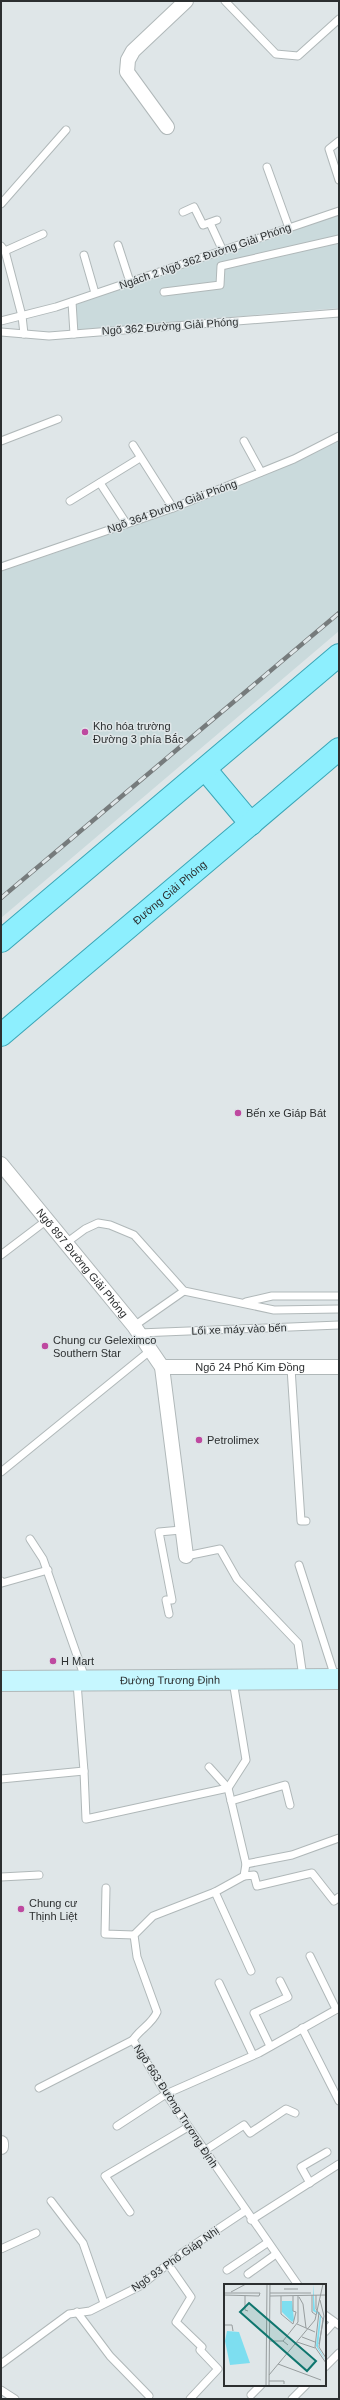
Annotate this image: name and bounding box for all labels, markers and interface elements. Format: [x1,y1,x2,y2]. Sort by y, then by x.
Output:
street label: Ngách 2 Ngõ 362 Đường Giải Phóng [118,221,292,291]
street label: Ngõ 362 Đường Giải Phóng [101,315,239,337]
street label: Ngõ 364 Đường Giải Phóng [106,477,238,535]
place label: Kho hóa trường Đường 3 phía Bắc [93,720,184,745]
marker: Kho hóa trường Đường 3 phía Bắc [80,727,90,737]
street label: Đường Giải Phóng [131,858,209,927]
place label: Bến xe Giáp Bát [246,1107,326,1119]
marker: Bến xe Giáp Bát [233,1108,243,1118]
street label: Ngõ 897 Đường Giải Phóng [34,1206,130,1320]
street label: Lối xe máy vào bến [191,1321,287,1337]
place label: Chung cư Geleximco Southern Star [53,1334,156,1359]
marker: Chung cư Geleximco Southern Star [40,1341,50,1351]
street label: Ngõ 24 Phố Kim Đồng [195,1361,305,1373]
place label: Petrolimex [207,1434,259,1446]
marker: Petrolimex [194,1435,204,1445]
place label: H Mart [61,1655,94,1667]
marker: H Mart [48,1656,58,1666]
street label: Đường Trương Định [120,1674,220,1686]
place label: Chung cư Thịnh Liệt [29,1897,78,1922]
marker: Chung cư Thịnh Liệt [16,1904,26,1914]
street label: Ngõ 663 Đường Trương Định [132,2042,220,2170]
street label: Ngõ 93 Phố Giáp Nhị [129,2224,221,2294]
inset map [224,2284,326,2386]

